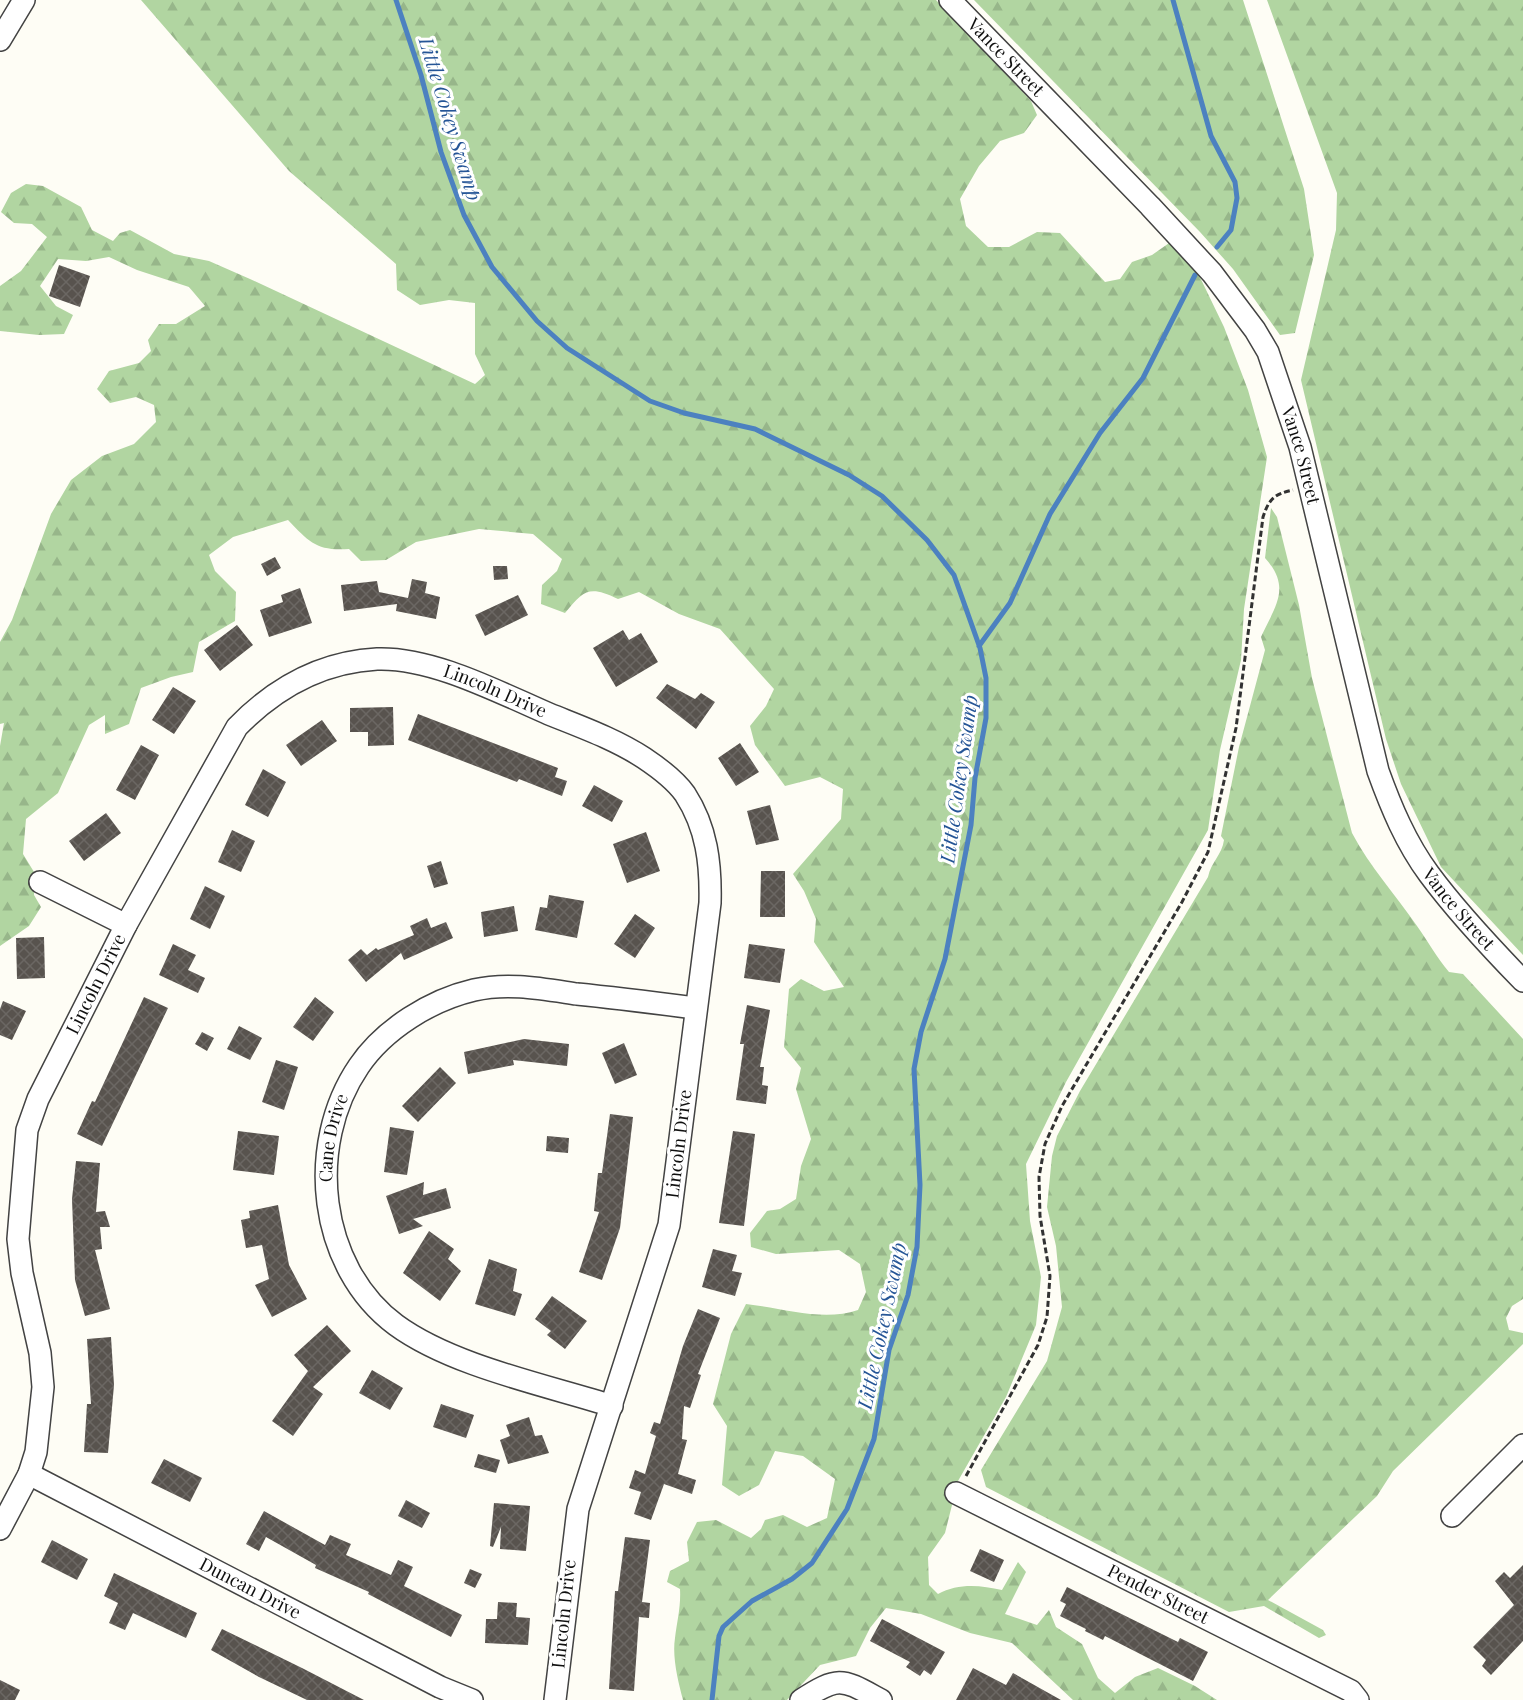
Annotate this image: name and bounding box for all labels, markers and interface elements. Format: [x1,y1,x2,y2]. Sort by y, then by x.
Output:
street label: Vance Street [962,12,1051,102]
water label: Little Cokey Swamp [413,33,489,204]
street label: Vance Street [1276,402,1327,507]
street label: Lincoln Drive [441,658,551,723]
water label: Little Cokey Swamp [932,693,983,866]
street label: Vance Street [1417,862,1501,955]
street label: Lincoln Drive [60,929,131,1038]
street label: Lincoln Drive [659,1088,697,1200]
street label: Cane Drive [313,1090,353,1182]
water label: Little Cokey Swamp [849,1240,911,1412]
street label: Duncan Drive [196,1551,305,1624]
street label: Lincoln Drive [545,1558,581,1670]
street label: Pender Street [1104,1558,1214,1629]

